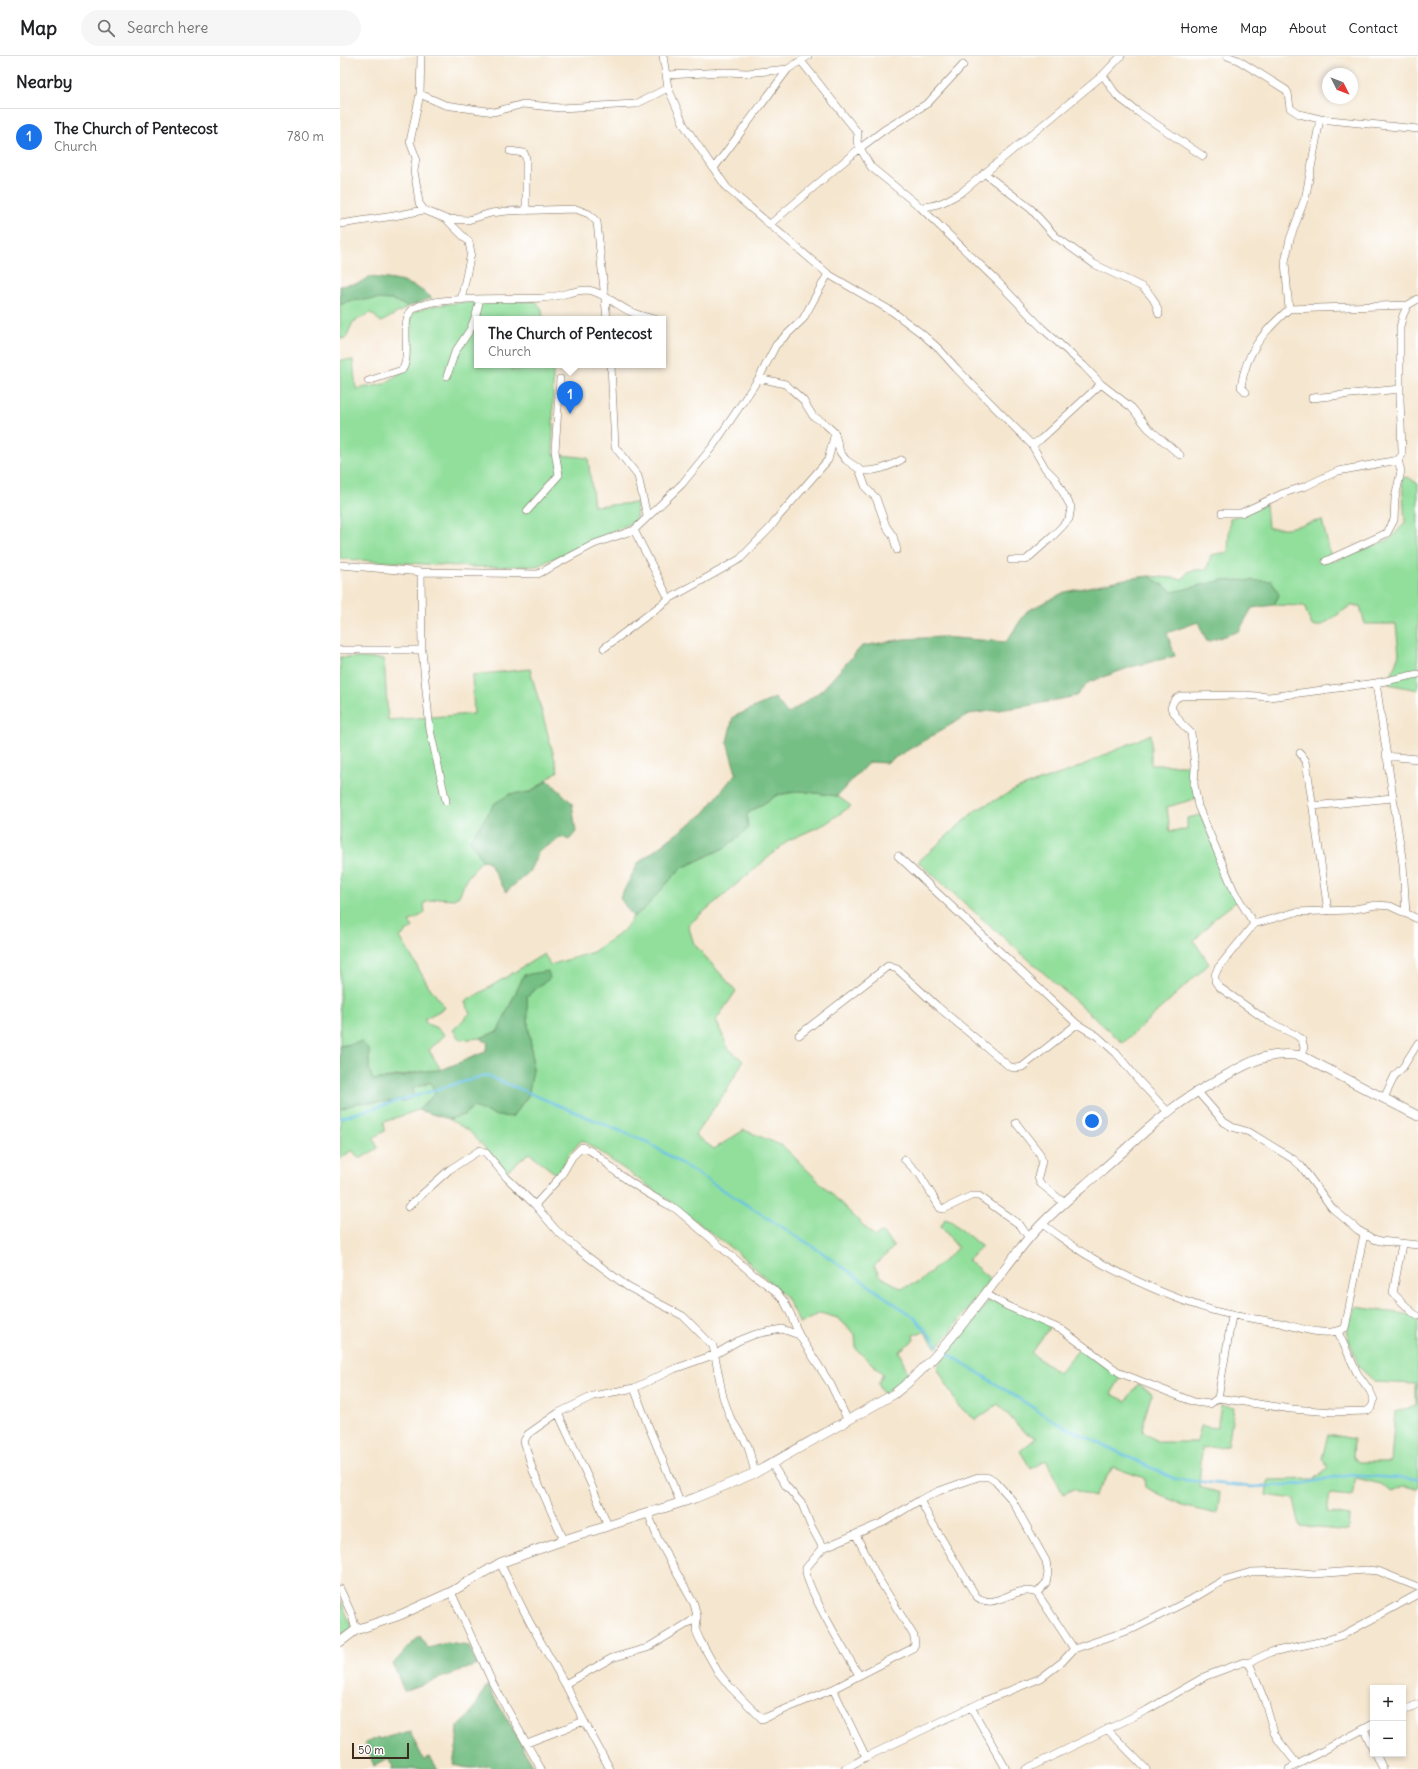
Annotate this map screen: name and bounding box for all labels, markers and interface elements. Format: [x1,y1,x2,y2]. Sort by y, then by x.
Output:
search box [81,10,361,46]
text: Map [20,16,57,40]
icon: search [95,17,117,39]
text: Search here [127,18,208,37]
text: Home [1180,19,1218,37]
text: Map [1240,19,1267,37]
text: About [1289,19,1327,37]
text: Contact [1349,19,1398,37]
north arrow [1322,68,1358,104]
text: Nearby [16,71,72,93]
text: The Church of Pentecost [54,119,218,138]
text: 1 [26,128,32,145]
text: 780 m [287,128,324,145]
text: Church [54,138,97,155]
popup [474,316,666,368]
text: The Church of Pentecost [488,324,652,343]
text: Church [488,343,531,360]
pin: 1 [557,381,583,414]
your location [1082,1111,1102,1131]
map controls [1370,1685,1406,1757]
button: + [1370,1685,1406,1721]
button: − [1370,1721,1406,1757]
scale bar [352,1741,409,1760]
text: 50 m [358,1743,384,1757]

